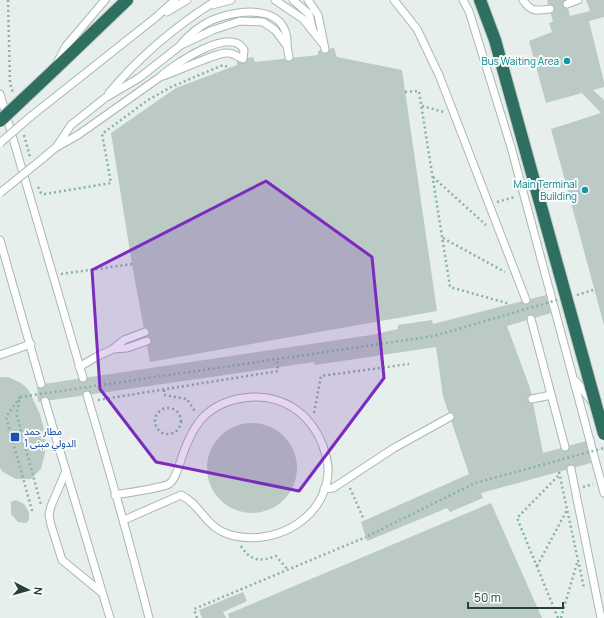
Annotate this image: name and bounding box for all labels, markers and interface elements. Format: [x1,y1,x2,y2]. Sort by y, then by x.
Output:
place label: Bus Waiting Area [482,54,559,68]
marker: Bus Waiting Area [562,56,572,66]
place label: Main Terminal Building [514,177,577,203]
marker: Main Terminal Building [580,185,590,195]
place label: مطار حمد الدولي مبنى 1 [24,424,76,451]
marker: مطار حمد الدولي مبنى 1 [9,431,21,443]
north arrow [8,570,48,610]
scale bar [468,584,563,610]
text: N [31,586,46,596]
text: 50 m [474,589,501,606]

